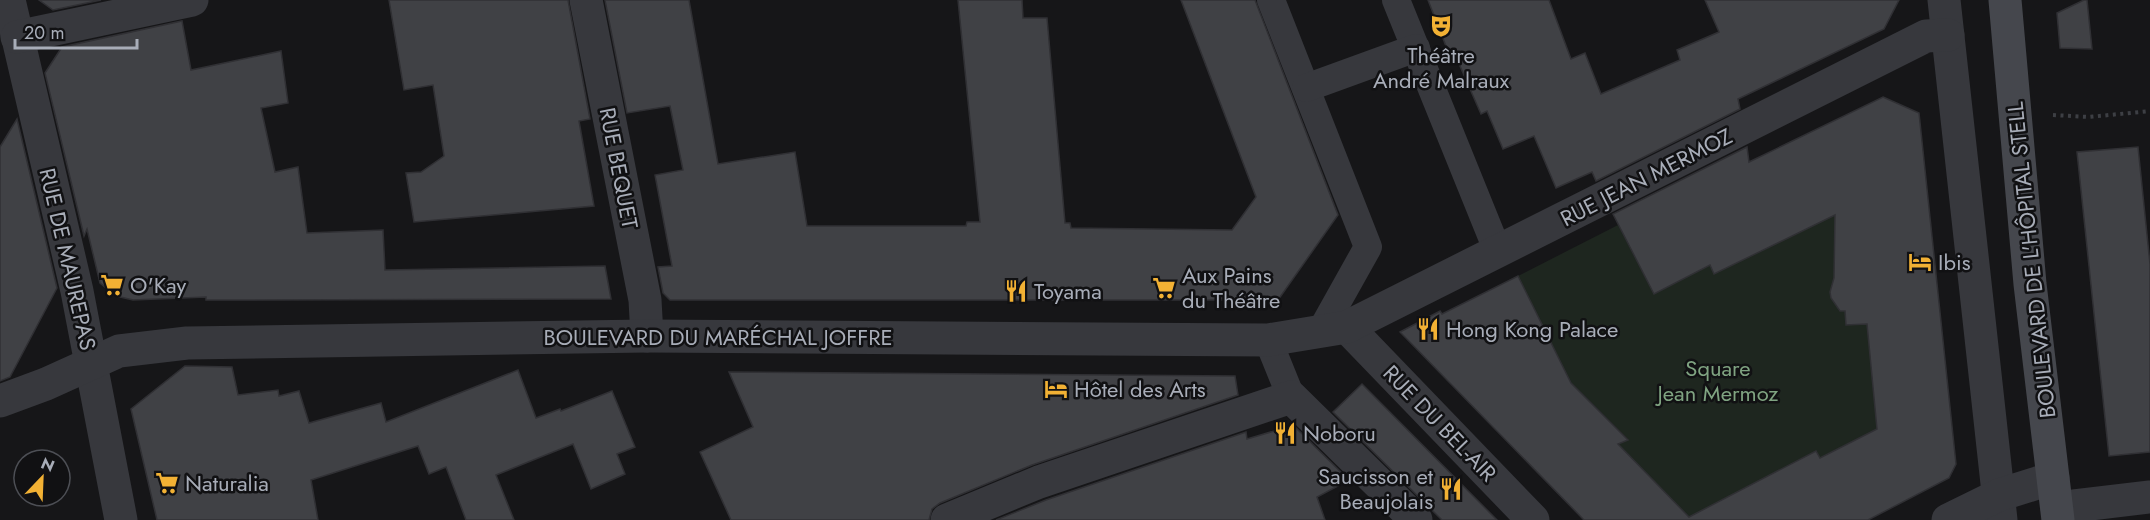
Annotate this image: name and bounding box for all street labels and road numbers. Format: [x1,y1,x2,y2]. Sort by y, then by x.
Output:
street label: BOULEVARD DE L'HÔPITAL STELL [1998,100,2064,420]
street label: RUE BEQUET [592,105,647,232]
street label: RUE JEAN MERMOZ [1554,120,1738,234]
street label: RUE DE MAUREPAS [31,165,105,353]
street label: BOULEVARD DU MARÉCHAL JOFFRE [543,321,893,353]
street label: RUE DU BEL-AIR [1376,357,1505,489]

